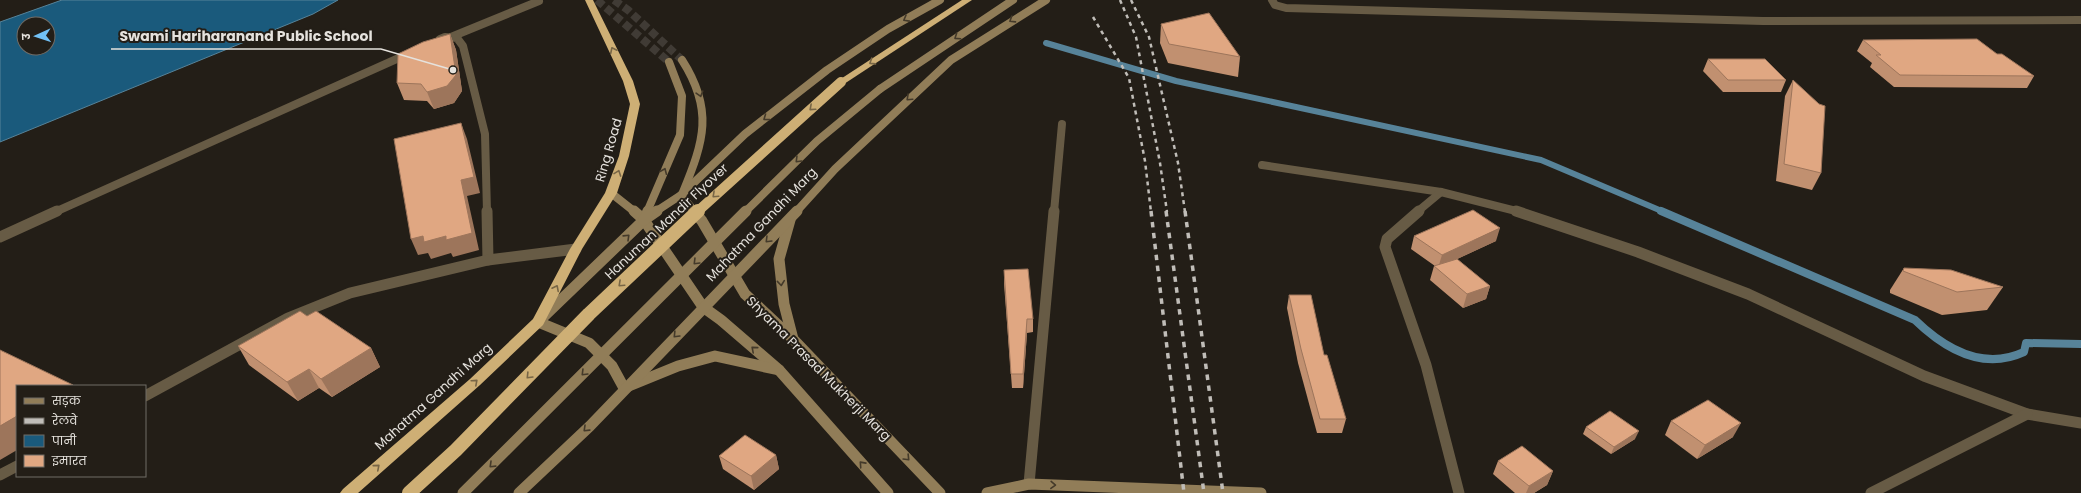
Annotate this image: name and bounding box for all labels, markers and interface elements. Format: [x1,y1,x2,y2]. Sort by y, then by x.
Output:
one-way arrow [903,14,910,21]
one-way arrow [1009,15,1016,23]
north arrow [16,16,56,56]
callout: Swami Hariharanand Public School [111,23,381,49]
text: Swami Hariharanand Public School [119,26,373,46]
text: उ [18,32,34,41]
one-way arrow [954,32,961,39]
one-way arrow [610,47,618,54]
one-way arrow [869,57,876,64]
one-way arrow [695,91,704,98]
one-way arrow [906,94,914,101]
one-way arrow [809,103,816,110]
one-way arrow [763,113,770,121]
street label: Ring Road [590,116,627,184]
one-way arrow [795,155,803,163]
street label: Hanuman Mandir Flyover [600,159,732,284]
street label: Mahatma Gandhi Marg [702,163,821,286]
one-way arrow [660,168,668,175]
one-way arrow [613,170,621,177]
one-way arrow [713,190,720,197]
one-way arrow [622,234,630,242]
one-way arrow [765,235,773,243]
one-way arrow [693,257,701,265]
one-way arrow [618,279,626,287]
one-way arrow [776,280,785,286]
one-way arrow [552,284,559,292]
street label: Shyama Prasad Mukherji Marg [742,292,895,445]
one-way arrow [673,330,681,338]
street label: Mahatma Gandhi Marg [370,338,496,454]
one-way arrow [751,346,759,353]
one-way arrow [581,368,589,376]
one-way arrow [526,371,534,379]
one-way arrow [471,380,478,387]
legend [16,385,146,477]
text: सड़क [51,392,82,409]
text: रेलवे [51,412,78,429]
one-way arrow [583,424,591,432]
text: पानी [51,432,77,449]
text: इमारत [51,452,87,469]
one-way arrow [902,453,910,461]
one-way arrow [489,460,497,468]
one-way arrow [859,461,867,469]
one-way arrow [373,465,380,472]
one-way arrow [1050,480,1056,489]

